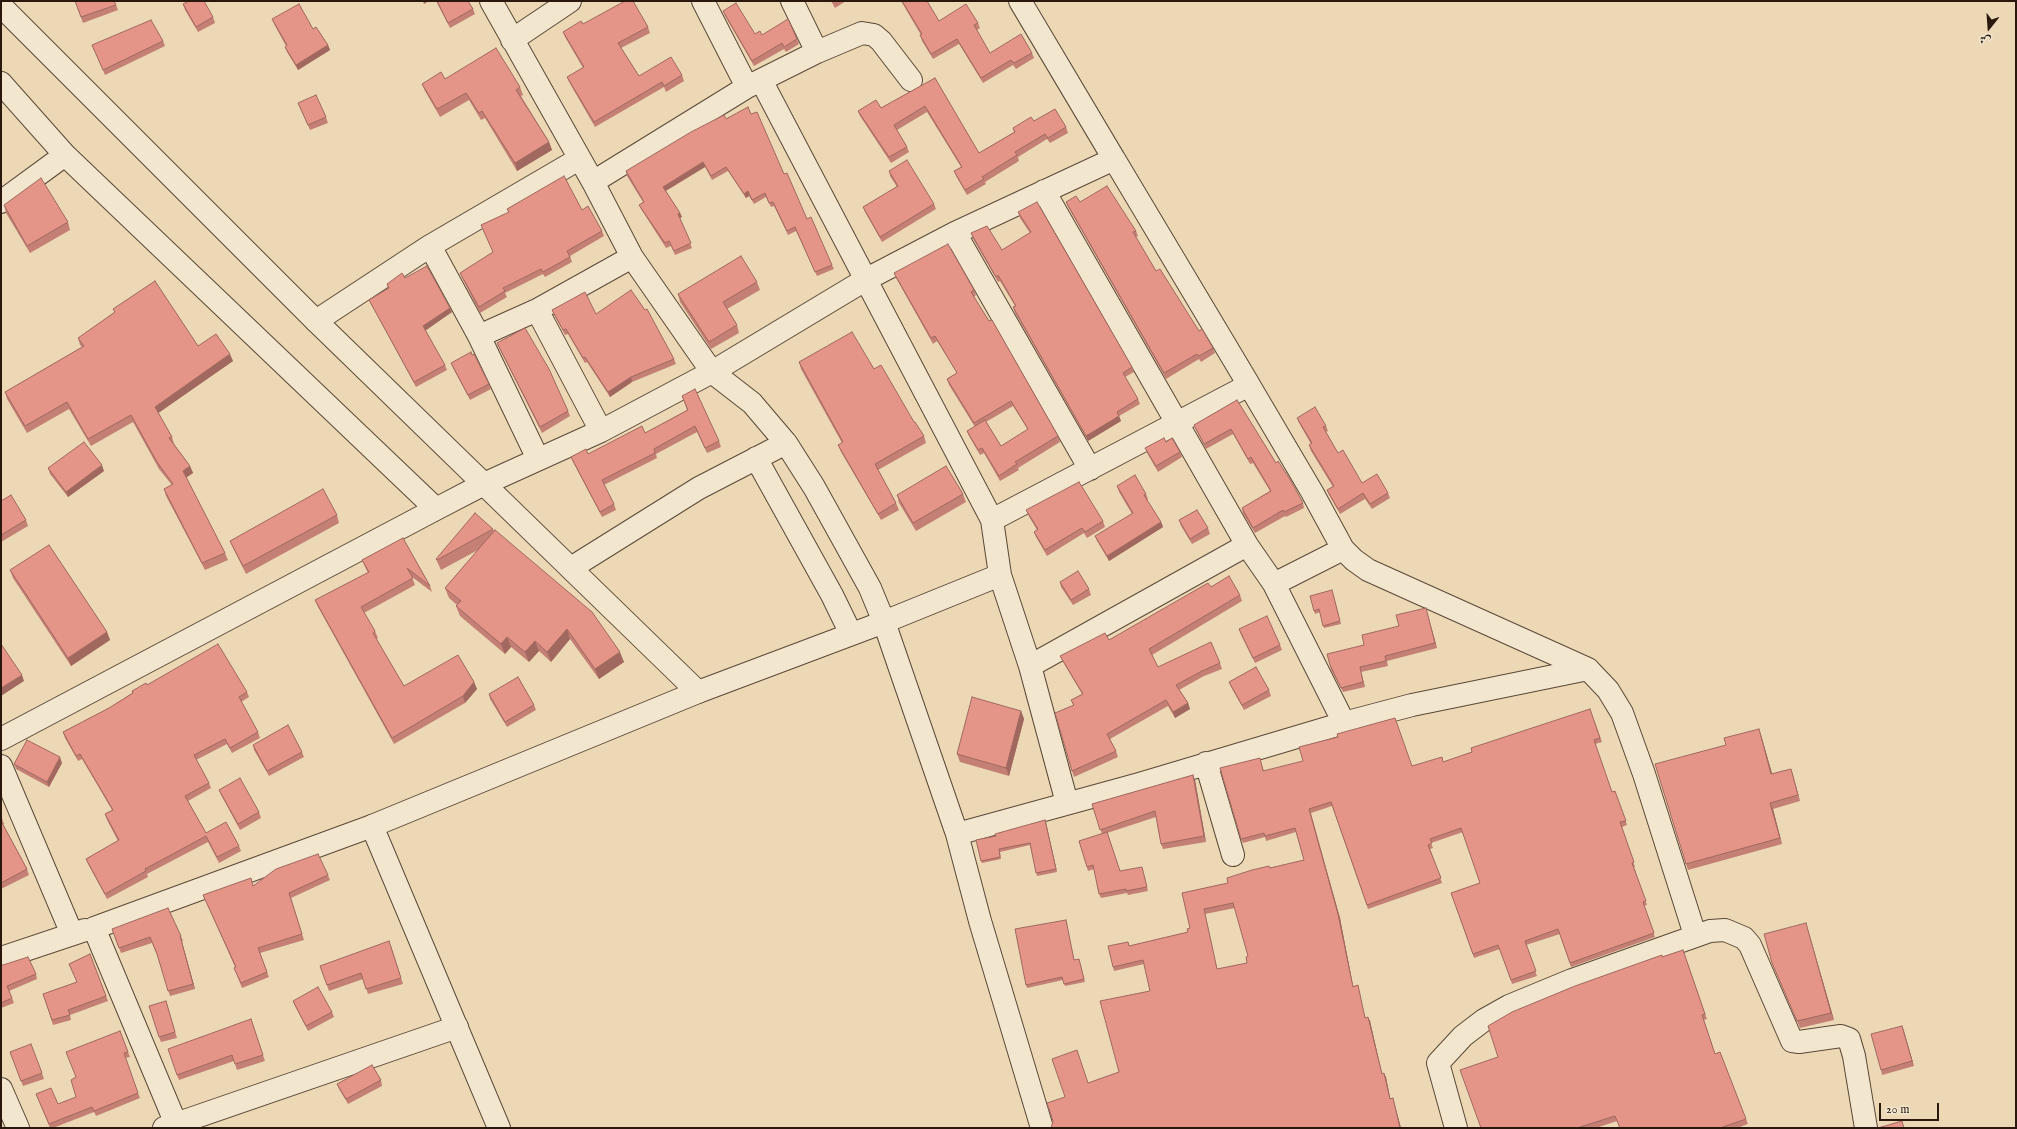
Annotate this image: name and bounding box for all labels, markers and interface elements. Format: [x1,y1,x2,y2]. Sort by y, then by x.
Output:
north arrow [1969,8,2009,48]
text: ش [1978,31,1993,48]
scale bar [1881,1095,1941,1121]
text: 20 m [1886,1102,1909,1117]

